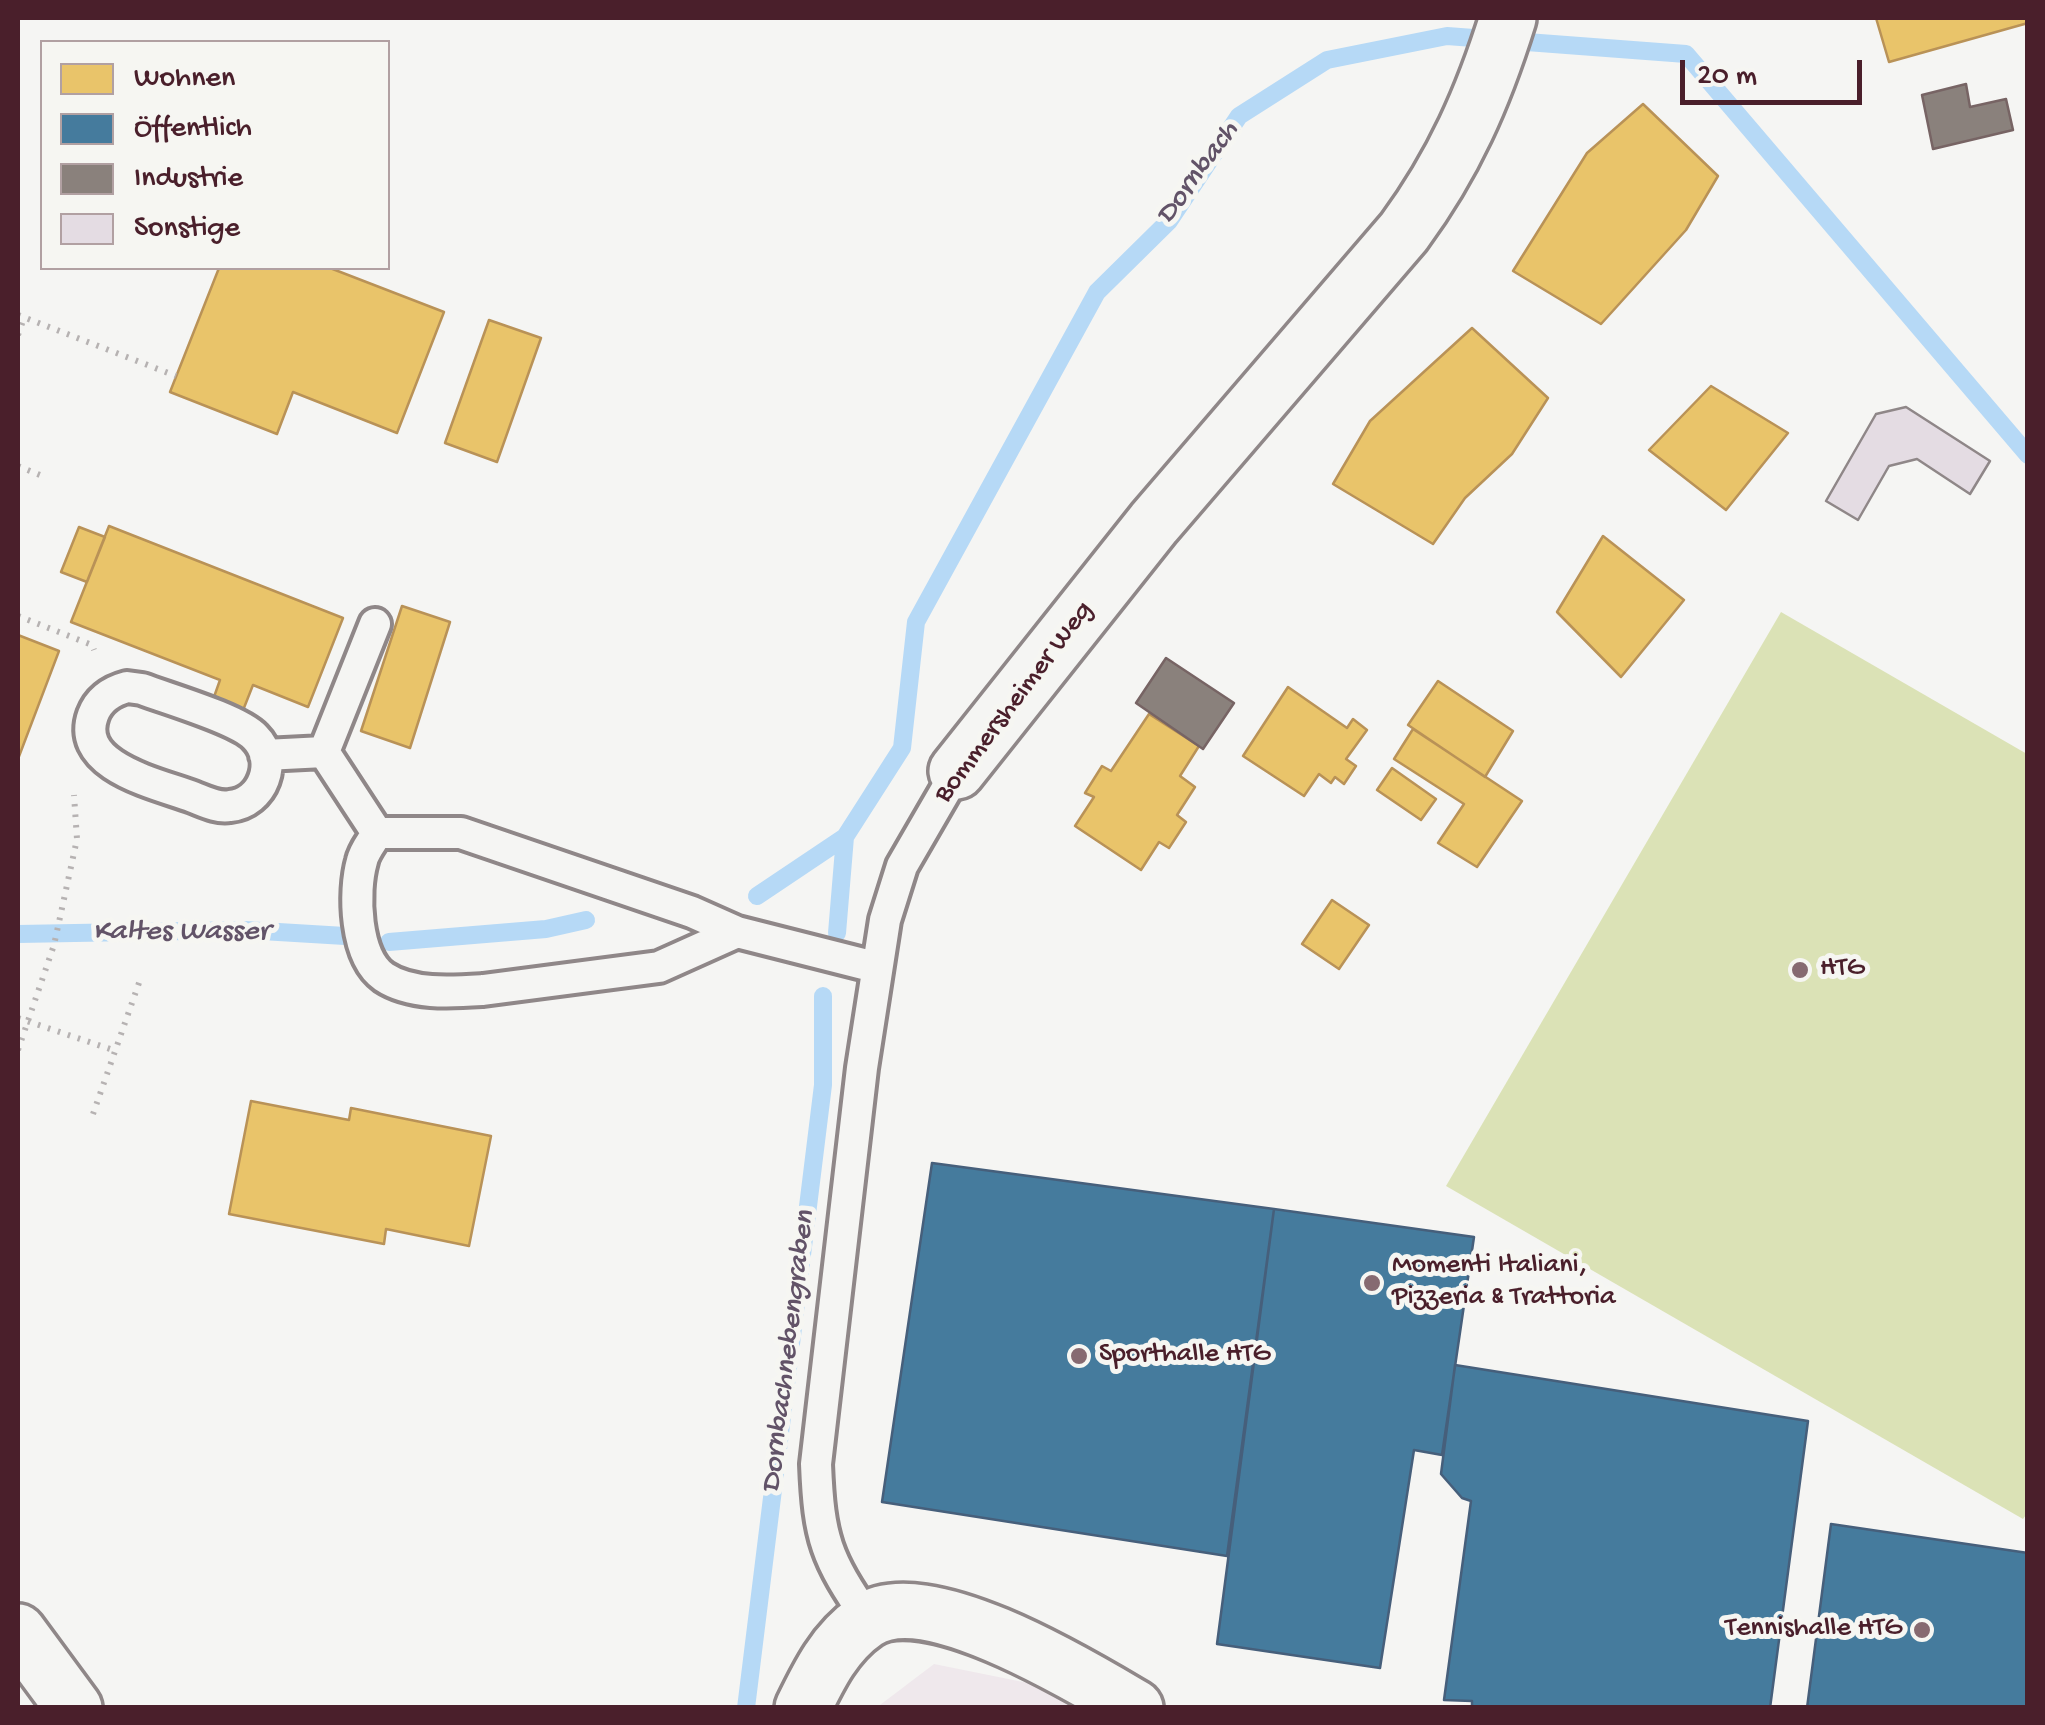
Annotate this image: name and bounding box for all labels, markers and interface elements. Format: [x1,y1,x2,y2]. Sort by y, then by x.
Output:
legend [40,40,390,270]
scale bar [1685,40,1868,102]
text: 20 m [1697,60,1757,95]
text: Wohnen [134,62,235,97]
text: Öffentlich [134,112,252,147]
water label: Dornbach [1150,115,1248,233]
text: Industrie [134,162,243,197]
text: Sonstige [134,212,240,247]
street label: Bommersheimer Weg [928,595,1102,811]
water label: Kaltes Wasser [93,915,269,951]
place label: HTG [1820,953,1864,987]
marker: HTG [1789,959,1811,981]
water label: Dornbachnebengraben [755,1209,825,1495]
place label: Momenti Italiani, Pizzeria & Trattoria [1392,1250,1616,1316]
marker: Momenti Italiani, Pizzeria & Trattoria [1361,1272,1383,1294]
place label: Sporthalle HTG [1099,1339,1270,1373]
marker: Sporthalle HTG [1068,1345,1090,1367]
place label: Tennishalle HTG [1725,1613,1902,1647]
marker: Tennishalle HTG [1911,1619,1933,1641]

